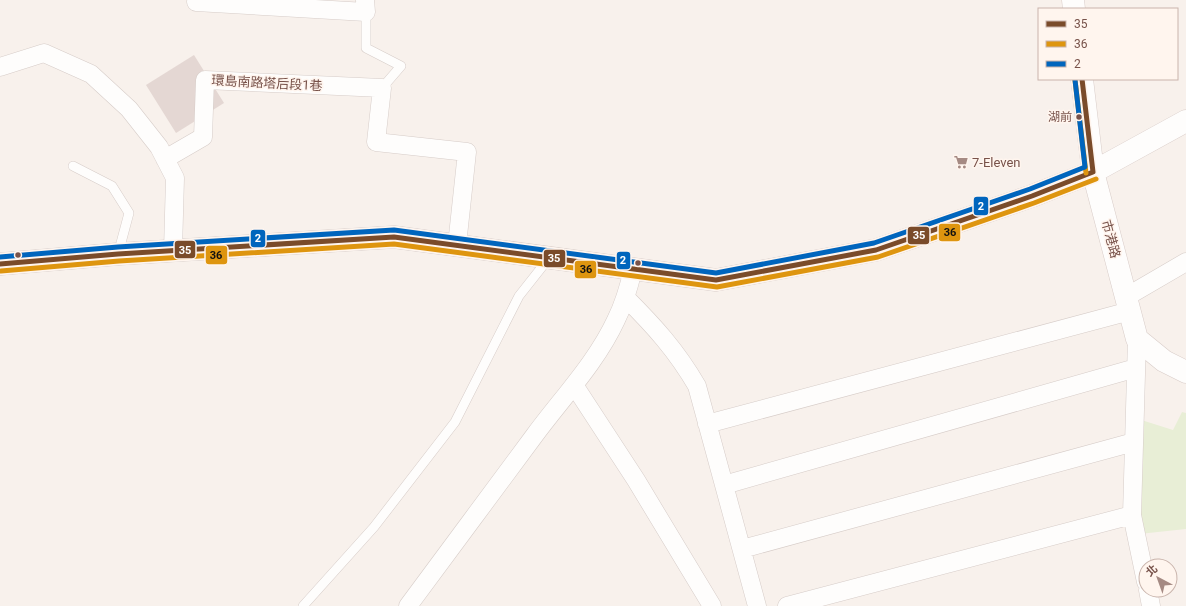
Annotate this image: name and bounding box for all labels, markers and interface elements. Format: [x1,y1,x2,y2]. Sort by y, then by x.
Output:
legend [1038,8,1178,80]
text: 35 [1074,17,1088,31]
text: 36 [1074,37,1088,51]
text: 2 [1074,57,1081,71]
street label: 環島南路塔后段1巷 [211,73,323,93]
place label: 湖前 [1048,110,1072,124]
marker: 湖前 [1074,112,1084,122]
supermarket icon: 7-Eleven [953,154,969,170]
place label: 7-Eleven [972,155,1021,170]
line badge: 2 [973,196,989,216]
text: 2 [978,200,984,213]
street label: 市港路 [1099,218,1123,260]
line badge: 36 [938,223,961,242]
line badge: 35 [907,226,930,245]
text: 36 [944,226,956,239]
line badge: 2 [250,229,266,248]
text: 35 [913,229,925,242]
text: 2 [255,232,261,245]
line badge: 35 [174,240,196,259]
text: 35 [179,244,191,257]
line badge: 36 [205,245,228,265]
text: 36 [210,249,222,262]
line badge: 35 [543,249,566,268]
unlabelled marker [13,250,23,260]
line badge: 2 [616,251,631,270]
text: 35 [548,252,560,265]
text: 2 [620,254,626,267]
unlabelled marker [633,258,643,268]
line badge: 36 [574,260,597,279]
text: 36 [580,263,592,276]
north arrow [1138,558,1178,598]
text: 北 [1143,562,1160,579]

